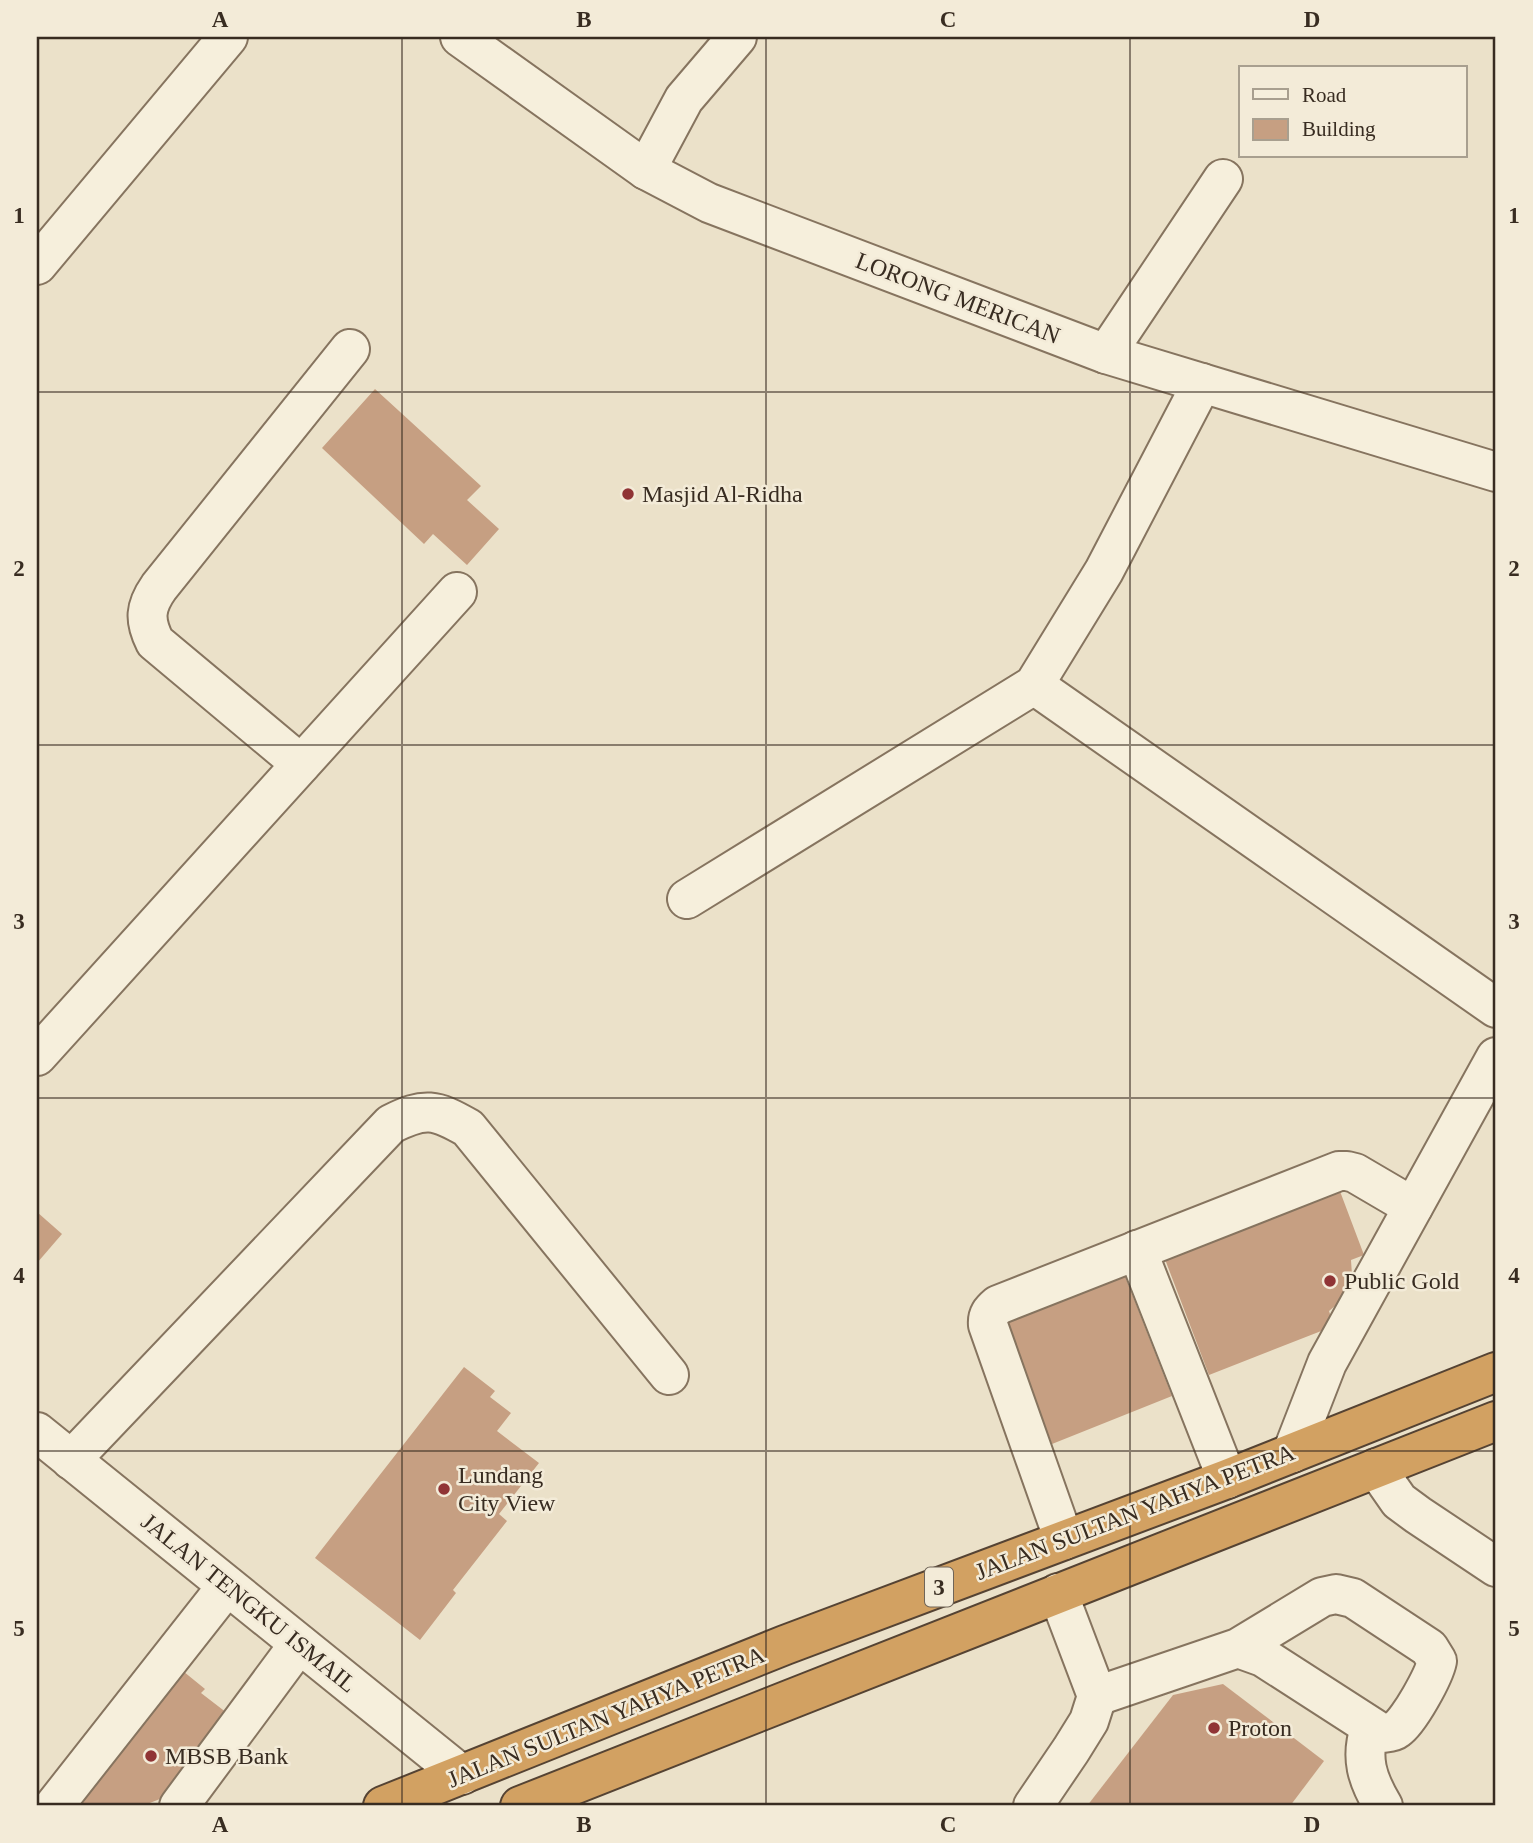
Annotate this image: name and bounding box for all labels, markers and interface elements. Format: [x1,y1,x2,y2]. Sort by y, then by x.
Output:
text: A [212,7,229,32]
text: B [576,7,592,32]
text: C [940,7,956,32]
text: D [1304,7,1320,32]
legend [1239,66,1466,158]
text: Road [1302,83,1347,107]
text: Building [1302,117,1376,141]
text: 1 [13,203,25,228]
text: 1 [1508,203,1520,228]
street label: LORONG MERICAN [852,247,1064,349]
place label: Masjid Al-Ridha [642,481,803,507]
marker: Masjid Al-Ridha [620,486,636,502]
text: 2 [13,556,25,581]
text: 2 [1508,556,1520,581]
text: 3 [13,909,25,934]
text: 3 [1508,909,1520,934]
text: 4 [13,1263,25,1288]
text: 4 [1508,1263,1520,1288]
place label: Public Gold [1344,1268,1459,1294]
marker: Public Gold [1322,1273,1338,1289]
street label: JALAN SULTAN YAHYA PETRA [972,1439,1299,1585]
place label: Lundang City View [458,1462,556,1516]
marker: Lundang City View [436,1481,452,1497]
street label: JALAN TENGKU ISMAIL [136,1508,362,1698]
road number: 3 [925,1568,953,1606]
text: 5 [13,1616,25,1641]
text: 5 [1508,1616,1520,1641]
street label: JALAN SULTAN YAHYA PETRA [444,1641,769,1793]
place label: Proton [1228,1715,1292,1741]
marker: Proton [1206,1720,1222,1736]
place label: MBSB Bank [165,1743,288,1769]
marker: MBSB Bank [143,1748,159,1764]
text: A [212,1812,229,1837]
text: B [576,1812,592,1837]
text: C [940,1812,956,1837]
text: D [1304,1812,1320,1837]

